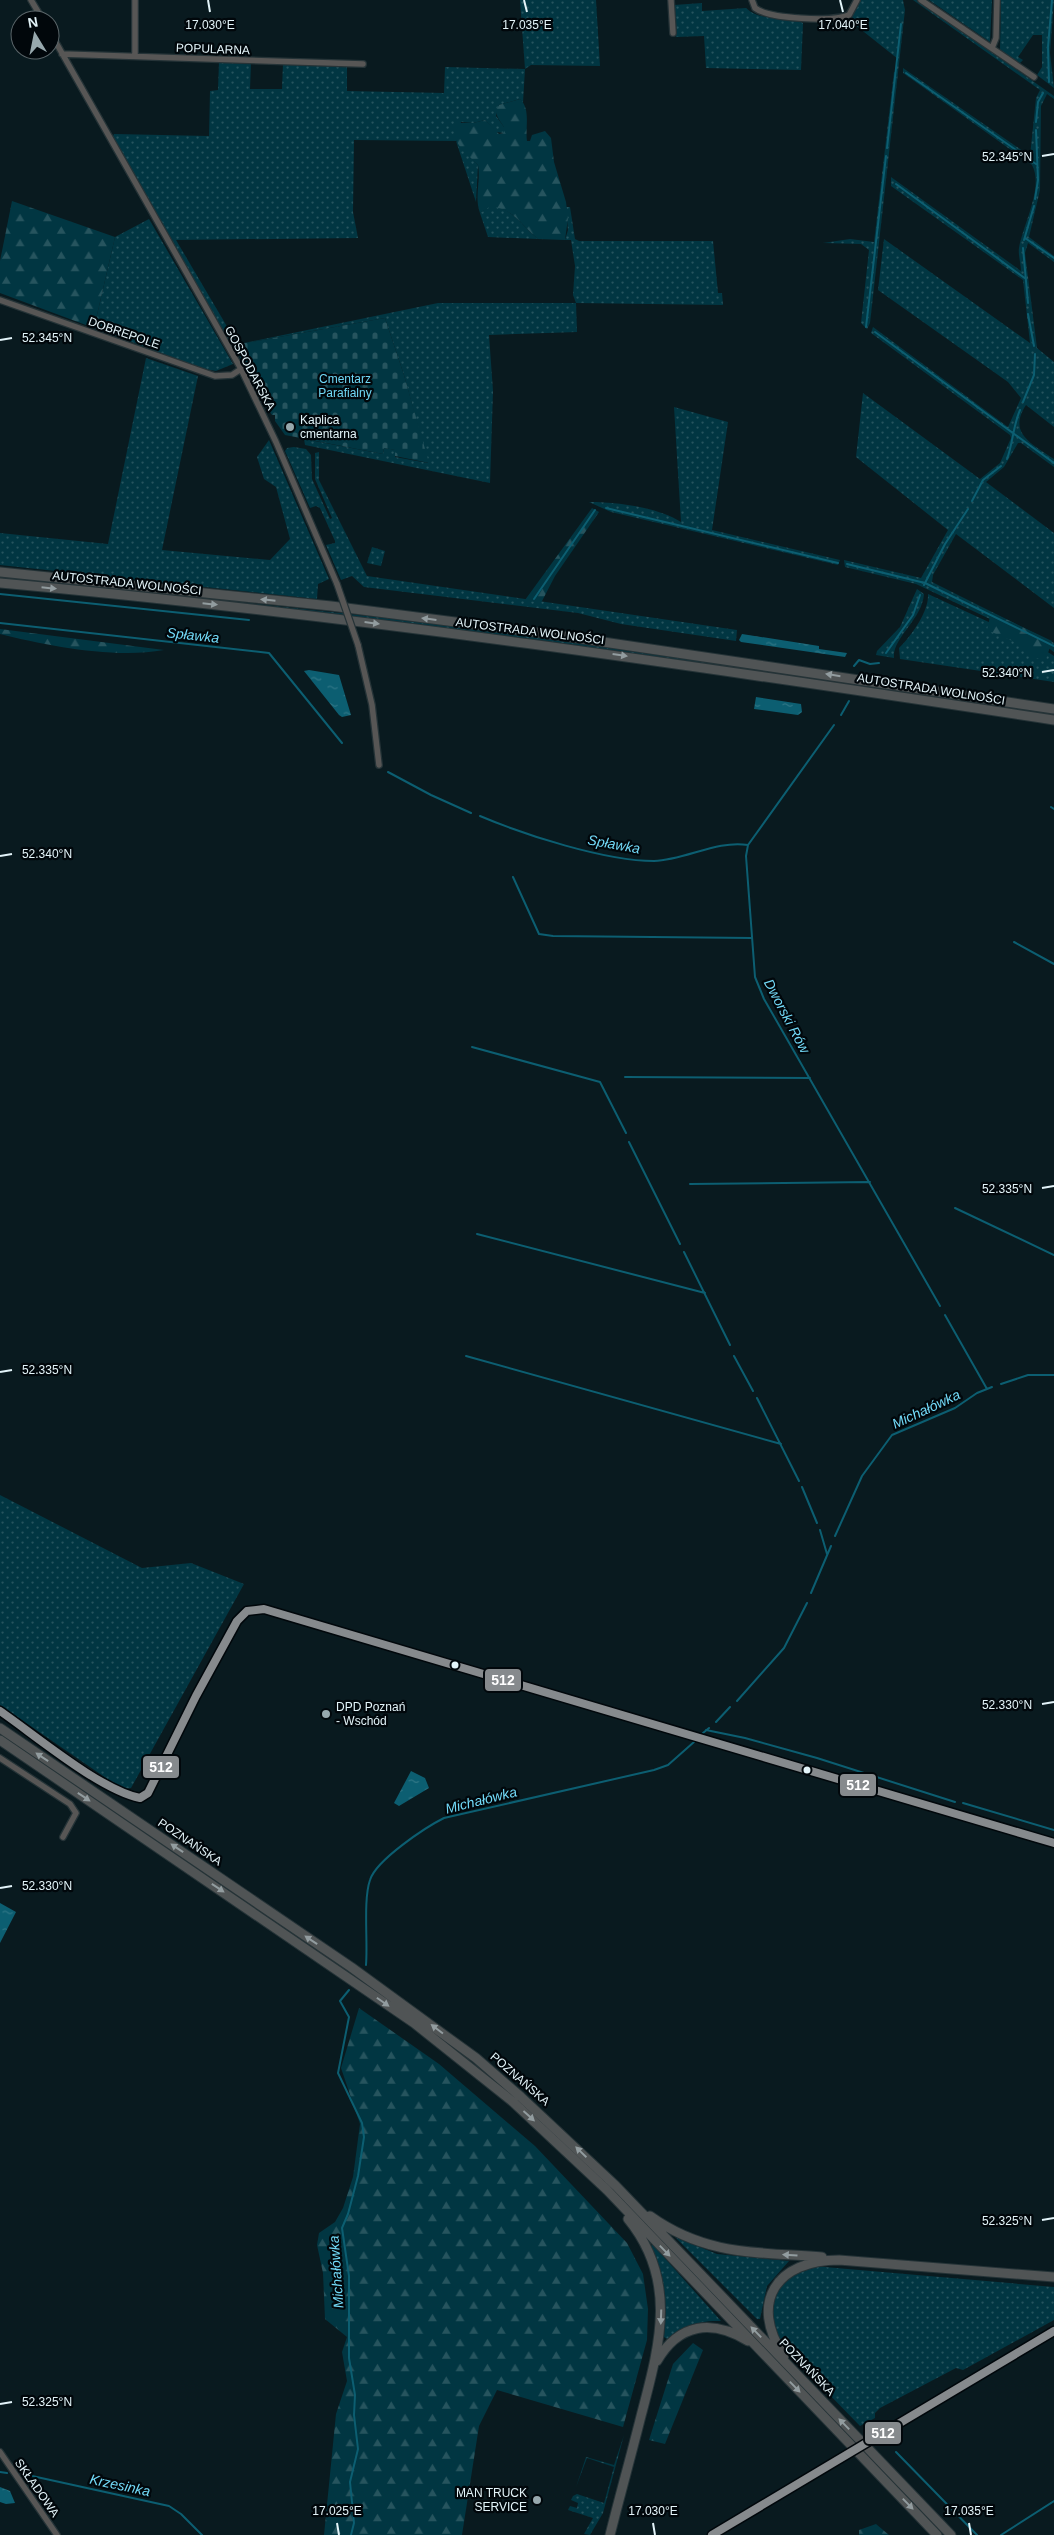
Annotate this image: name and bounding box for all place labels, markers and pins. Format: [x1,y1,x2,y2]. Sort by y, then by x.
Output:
place label: Kaplica cmentarna [300,413,357,441]
marker: Kaplica cmentarna [284,421,296,433]
unlabelled marker [450,1660,460,1670]
place label: DPD Poznań - Wschód [336,1700,405,1728]
marker: DPD Poznań - Wschód [320,1708,332,1720]
unlabelled marker [802,1765,812,1775]
place label: MAN TRUCK SERVICE [456,2486,527,2514]
marker: MAN TRUCK SERVICE [531,2494,543,2506]

